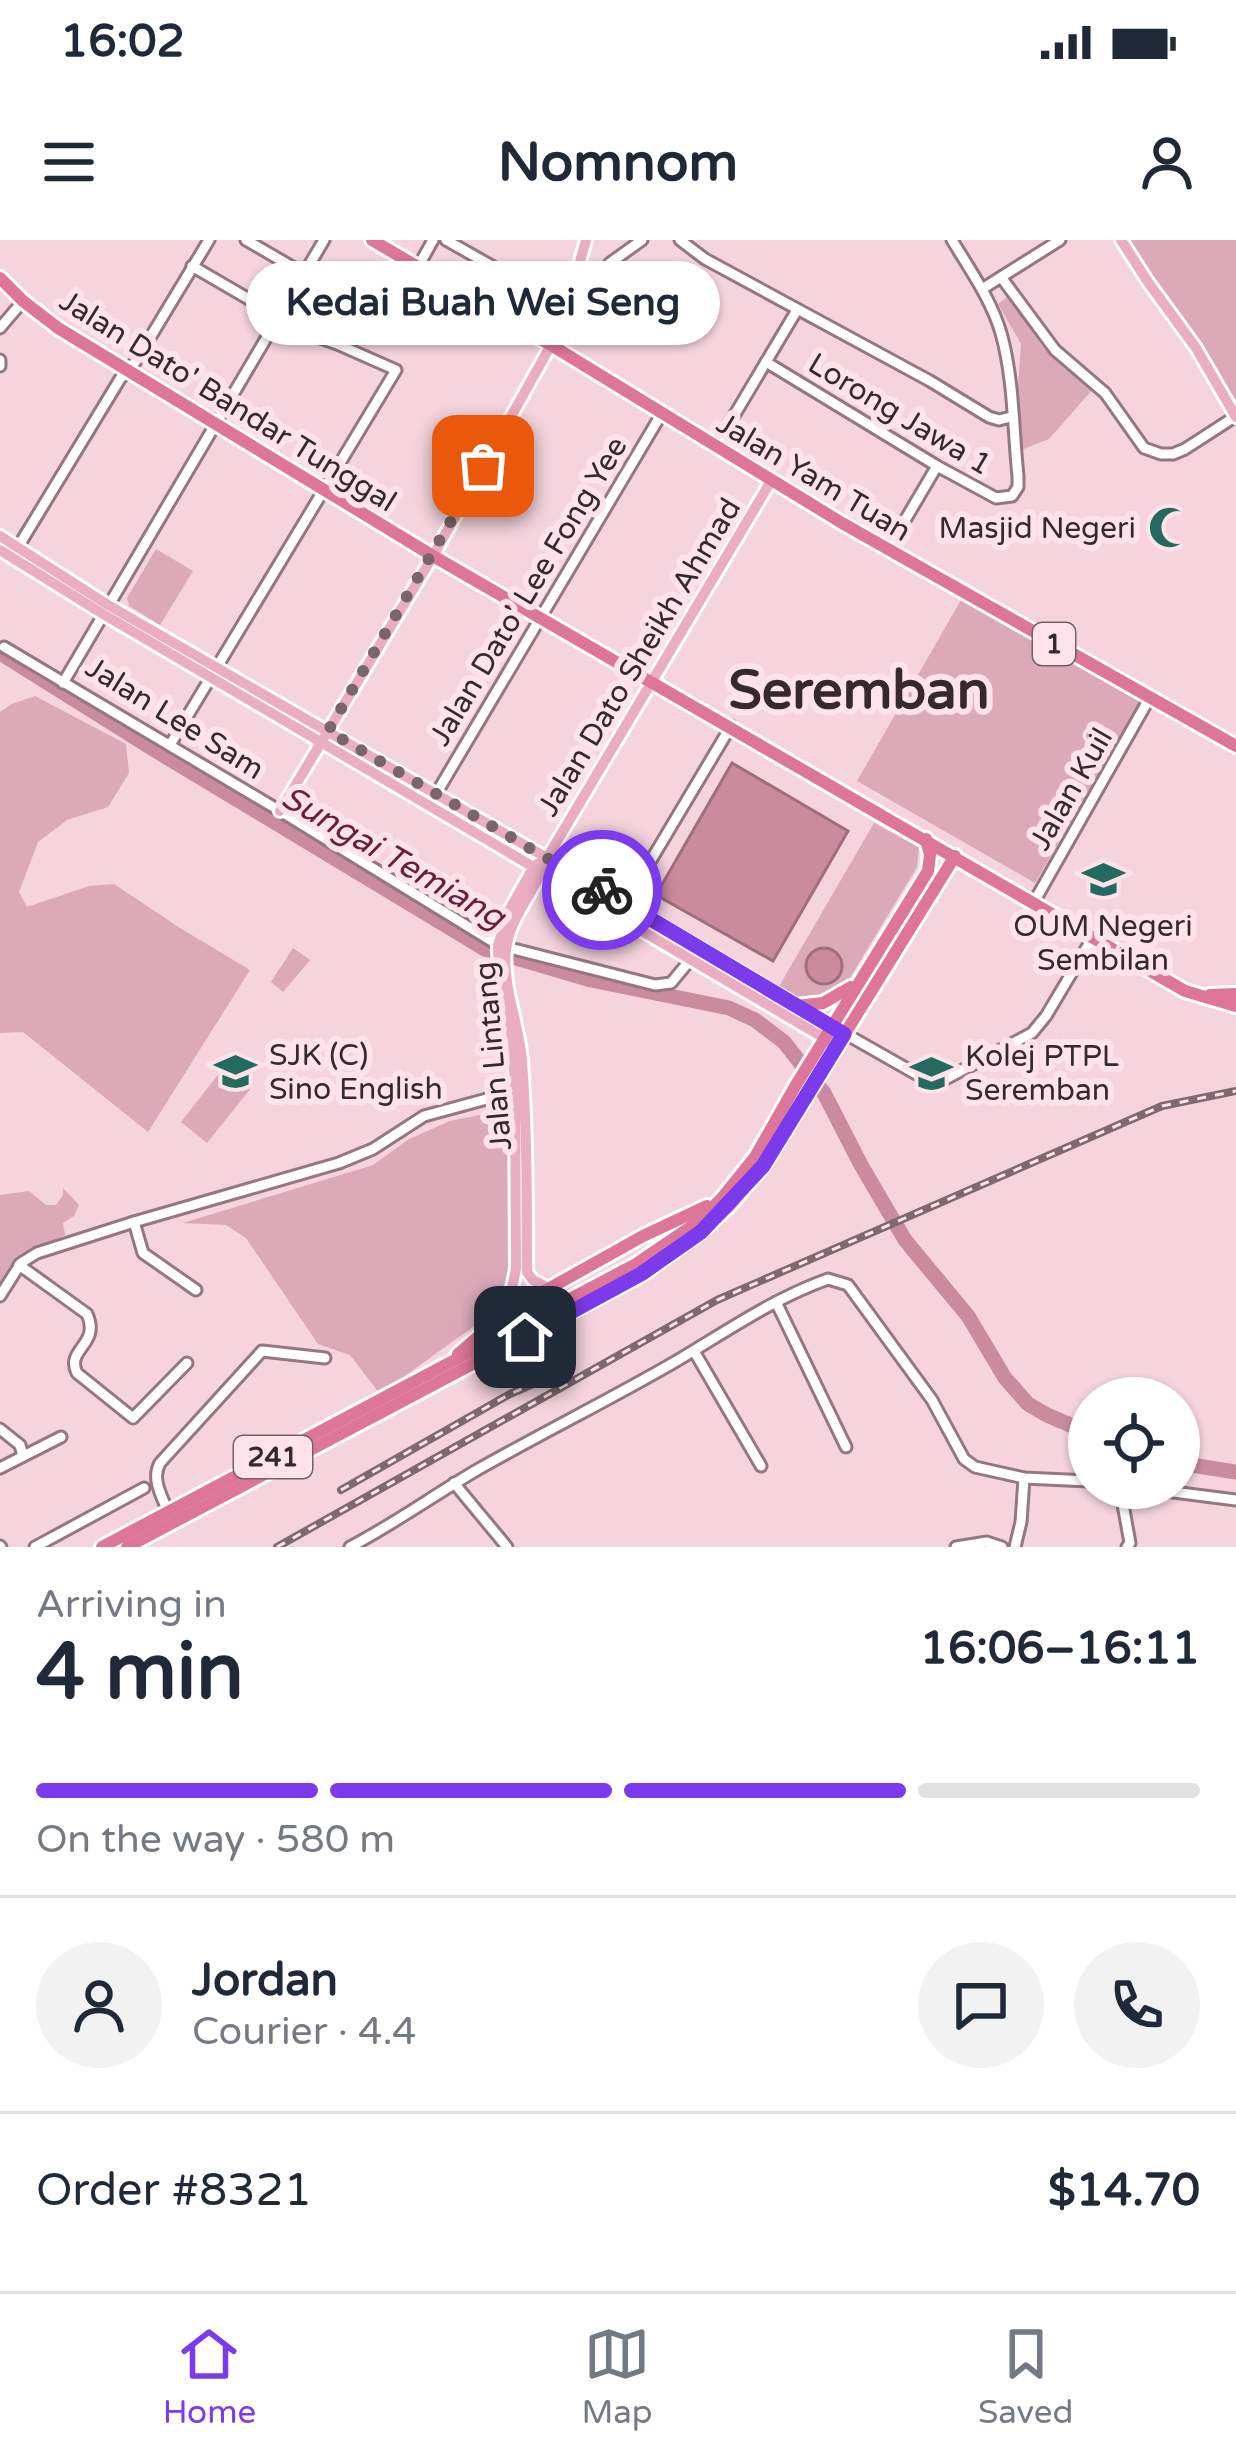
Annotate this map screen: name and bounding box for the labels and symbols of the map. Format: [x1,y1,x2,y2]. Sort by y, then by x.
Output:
callout: Kedai Buah Wei Seng [246,262,720,346]
street label: Jalan Dato' Bandar Tunggal [53,282,403,520]
street label: Lorong Jawa 1 [801,345,998,484]
street label: Jalan Yam Tuan [710,405,918,550]
pin [432,415,534,517]
street label: Jalan Dato' Lee Fong Yee [421,430,635,752]
street label: Jalan Dato Sheikh Ahmad [530,492,749,823]
mosque icon: Masjid Negeri [1147,505,1193,551]
place label: Masjid Negeri [938,510,1136,547]
road number: 1 [1033,623,1075,665]
street label: Jalan Lee Sam [79,649,271,788]
district label: Seremban [728,658,990,723]
street label: Jalan Kuil [1022,722,1121,857]
water label: Sungai Temiang [275,778,514,938]
courier [542,830,662,950]
school or university icon: OUM Negeri Sembilan [1080,857,1126,903]
place label: OUM Negeri Sembilan [1013,908,1193,979]
street label: Jalan Lintang [467,960,520,1152]
place label: SJK (C) Sino English [269,1037,443,1108]
place label: Kolej PTPL Seremban [965,1038,1119,1109]
school or university icon: SJK (C) Sino English [212,1049,258,1095]
school or university icon: Kolej PTPL Seremban [908,1050,954,1096]
pin [474,1286,576,1388]
road number: 241 [234,1436,312,1478]

